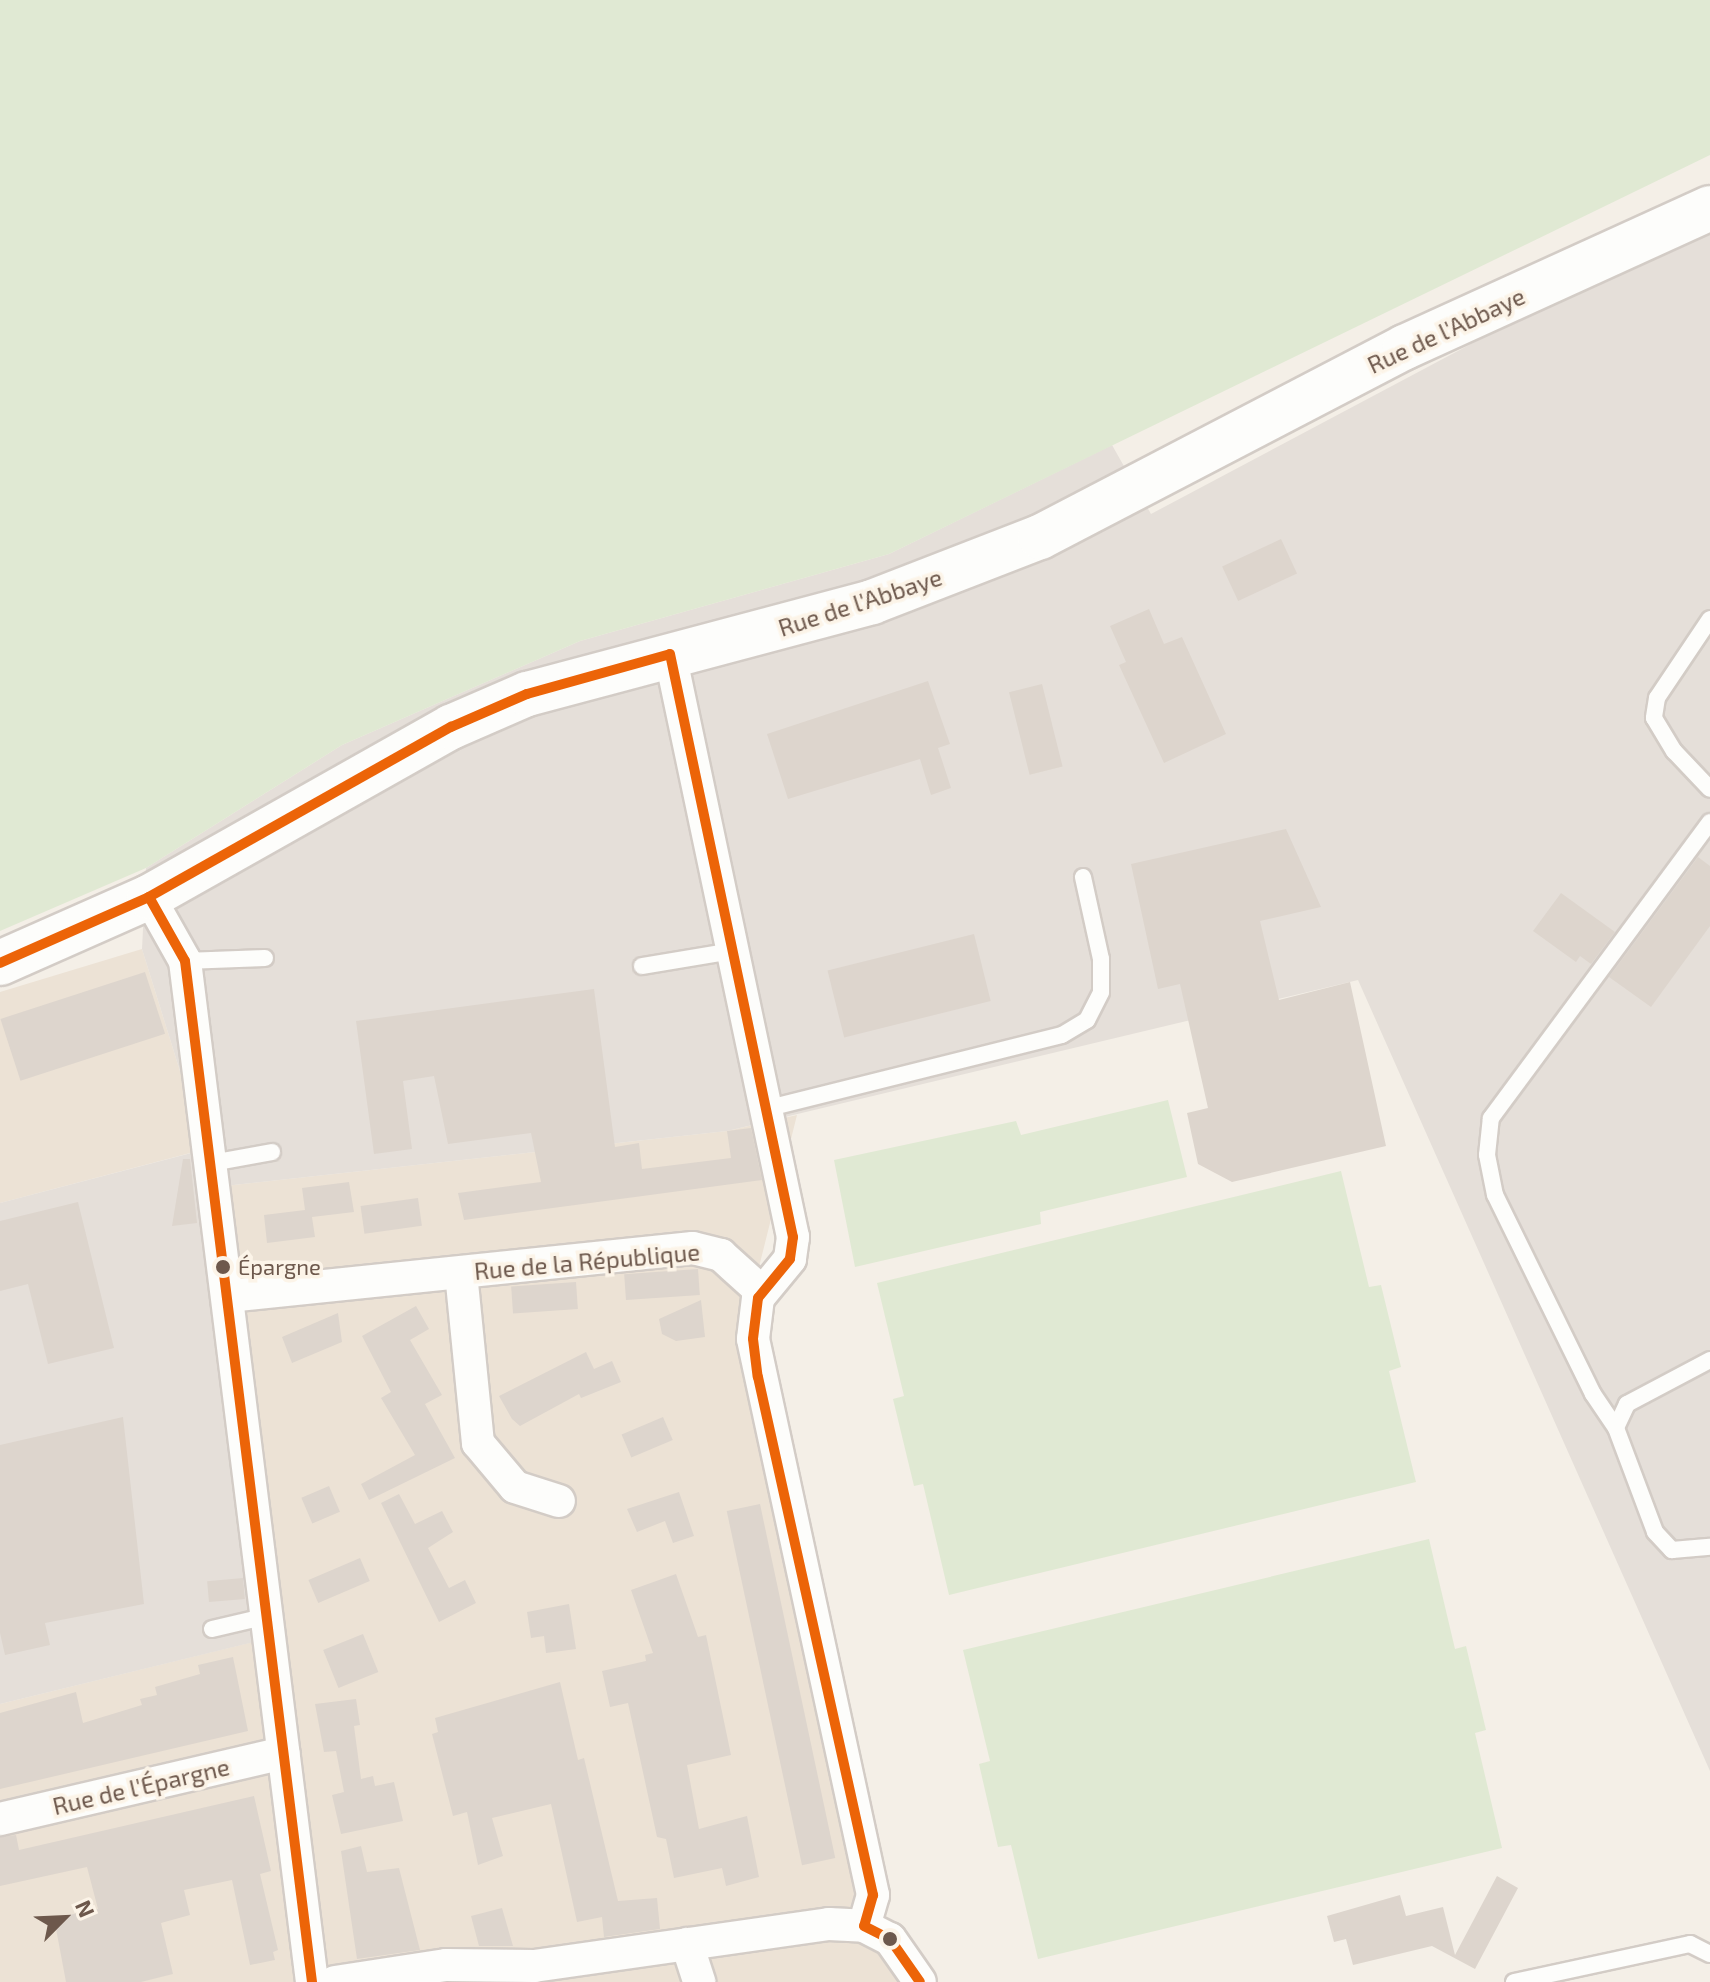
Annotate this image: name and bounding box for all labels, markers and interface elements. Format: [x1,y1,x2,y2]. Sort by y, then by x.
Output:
street label: Rue de l'Abbaye [1363,281,1529,379]
street label: Rue de l'Abbaye [775,562,945,642]
street label: Rue de la République [473,1237,701,1285]
place label: Épargne [238,1254,321,1280]
marker: Épargne [215,1259,231,1275]
street label: Rue de l'Épargne [50,1752,232,1820]
north arrow [24,1878,104,1958]
text: N [71,1896,101,1921]
unlabelled marker [882,1931,898,1947]

